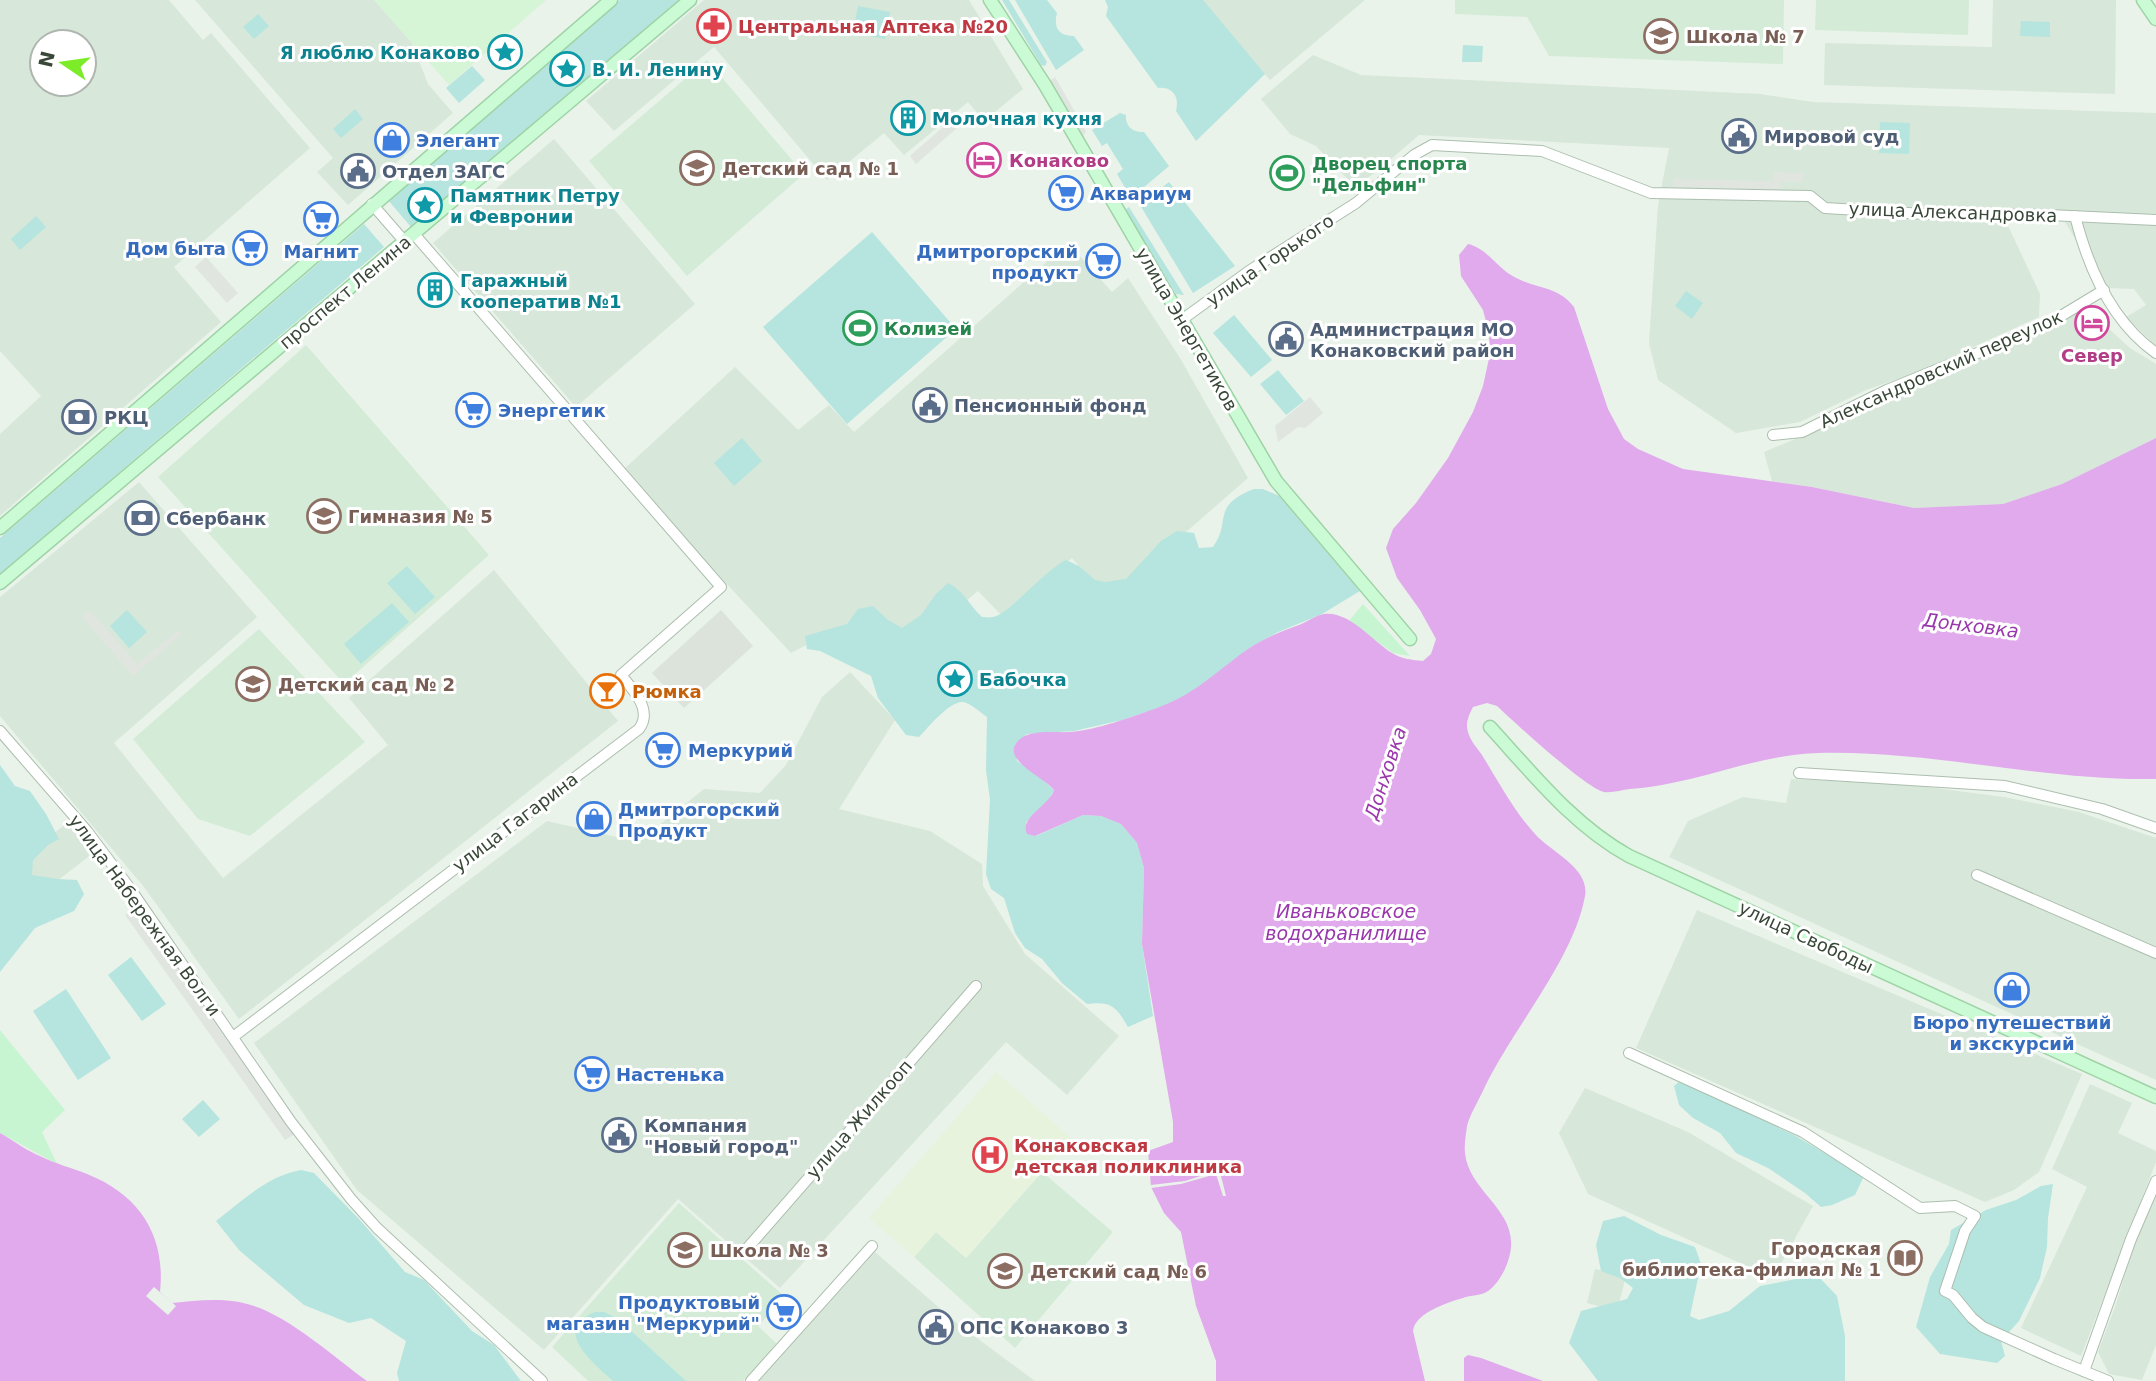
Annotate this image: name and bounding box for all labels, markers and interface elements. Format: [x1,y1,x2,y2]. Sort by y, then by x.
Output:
pharmacy icon: Центральная Аптека №20 [695,7,733,45]
place label: Центральная Аптека №20 [738,16,1008,37]
school or university icon: Школа № 7 [1642,17,1680,55]
place label: Школа № 7 [1686,26,1805,47]
north arrow [28,28,98,98]
place icon: Я люблю Конаково [486,33,524,71]
place label: Я люблю Конаково [280,42,480,63]
text: N [34,49,59,69]
place icon: В. И. Ленину [548,50,586,88]
place label: В. И. Ленину [592,59,724,80]
building icon: Молочная кухня [889,99,927,137]
place label: Молочная кухня [932,108,1102,129]
public building icon: Мировой суд [1720,117,1758,155]
shop icon: Элегант [373,121,411,159]
place label: Мировой суд [1764,126,1899,147]
place label: Элегант [416,130,500,151]
hotel icon: Конаково [965,141,1003,179]
school or university icon: Детский сад № 1 [678,149,716,187]
place label: Конаково [1009,150,1109,171]
public building icon: Отдел ЗАГС [339,152,377,190]
place label: Дворец спорта "Дельфин" [1312,153,1467,195]
sports icon: Дворец спорта "Дельфин" [1268,154,1306,192]
place label: Детский сад № 1 [722,158,899,179]
place label: Отдел ЗАГС [382,161,505,182]
supermarket icon: Аквариум [1047,174,1085,212]
place label: Аквариум [1090,183,1192,204]
place label: Памятник Петру и Февронии [450,185,620,227]
place icon: Памятник Петру и Февронии [406,186,444,224]
street label: улица Александровка [1848,198,2058,226]
supermarket icon: Магнит [302,200,340,238]
street label: улица Горького [1202,210,1338,310]
supermarket icon: Дом быта [231,229,269,267]
street label: проспект Ленина [275,231,415,353]
place label: Дом быта [125,238,226,259]
place label: Магнит [284,241,359,262]
place label: Дмитрогорский продукт [916,241,1079,283]
supermarket icon: Дмитрогорский продукт [1084,242,1122,280]
street label: улица Энергетиков [1132,244,1242,414]
place label: Гаражный кооператив №1 [460,270,622,312]
building icon: Гаражный кооператив №1 [416,271,454,309]
hotel icon: Север [2073,304,2111,342]
street label: Александровский переулок [1816,306,2066,432]
sports icon: Колизей [841,309,879,347]
place label: Колизей [884,318,972,339]
place label: Администрация МО Конаковский район [1310,319,1514,361]
public building icon: Администрация МО Конаковский район [1267,320,1305,358]
place label: Север [2061,345,2123,366]
public building icon: Пенсионный фонд [911,386,949,424]
supermarket icon: Энергетик [454,391,492,429]
place label: Пенсионный фонд [954,395,1147,416]
bank icon: РКЦ [60,398,98,436]
place label: Энергетик [498,400,606,421]
place label: РКЦ [104,407,149,428]
school or university icon: Гимназия № 5 [305,497,343,535]
bank icon: Сбербанк [123,499,161,537]
place label: Гимназия № 5 [348,506,493,527]
place label: Сбербанк [166,508,266,529]
water label: Донховка [1921,608,2020,642]
place icon: Бабочка [936,660,974,698]
school or university icon: Детский сад № 2 [234,665,272,703]
place label: Бабочка [979,669,1067,690]
bar icon: Рюмка [588,672,626,710]
place label: Детский сад № 2 [278,674,455,695]
place label: Рюмка [632,681,702,702]
water label: Донховка [1359,724,1410,823]
supermarket icon: Меркурий [644,731,682,769]
place label: Меркурий [688,740,793,761]
street label: улица Гагарина [448,768,582,876]
place label: Дмитрогорский Продукт [618,799,780,841]
shop icon: Дмитрогорский Продукт [575,800,613,838]
street label: улица Набережная Волги [65,810,225,1020]
street label: улица Свободы [1735,897,1877,977]
water label: Иваньковское водохранилище [1265,900,1427,944]
shop icon: Бюро путешествий и экскурсий [1993,971,2031,1009]
place label: Бюро путешествий и экскурсий [1913,1012,2111,1054]
supermarket icon: Настенька [573,1055,611,1093]
street label: улица Жилкооп [802,1055,916,1183]
place label: Настенька [616,1064,725,1085]
place label: Компания "Новый город" [644,1115,798,1157]
public building icon: Компания "Новый город" [600,1116,638,1154]
place label: Конаковская детская поликлиника [1014,1135,1242,1177]
hospital icon: Конаковская детская поликлиника [971,1136,1009,1174]
school or university icon: Школа № 3 [666,1231,704,1269]
place label: Городская библиотека-филиал № 1 [1622,1238,1881,1280]
library icon: Городская библиотека-филиал № 1 [1886,1239,1924,1277]
place label: Школа № 3 [710,1240,829,1261]
school or university icon: Детский сад № 6 [986,1252,1024,1290]
place label: Детский сад № 6 [1030,1261,1207,1282]
place label: Продуктовый магазин "Меркурий" [546,1292,760,1334]
supermarket icon: Продуктовый магазин "Меркурий" [765,1293,803,1331]
public building icon: ОПС Конаково 3 [917,1308,955,1346]
place label: ОПС Конаково 3 [960,1317,1129,1338]

